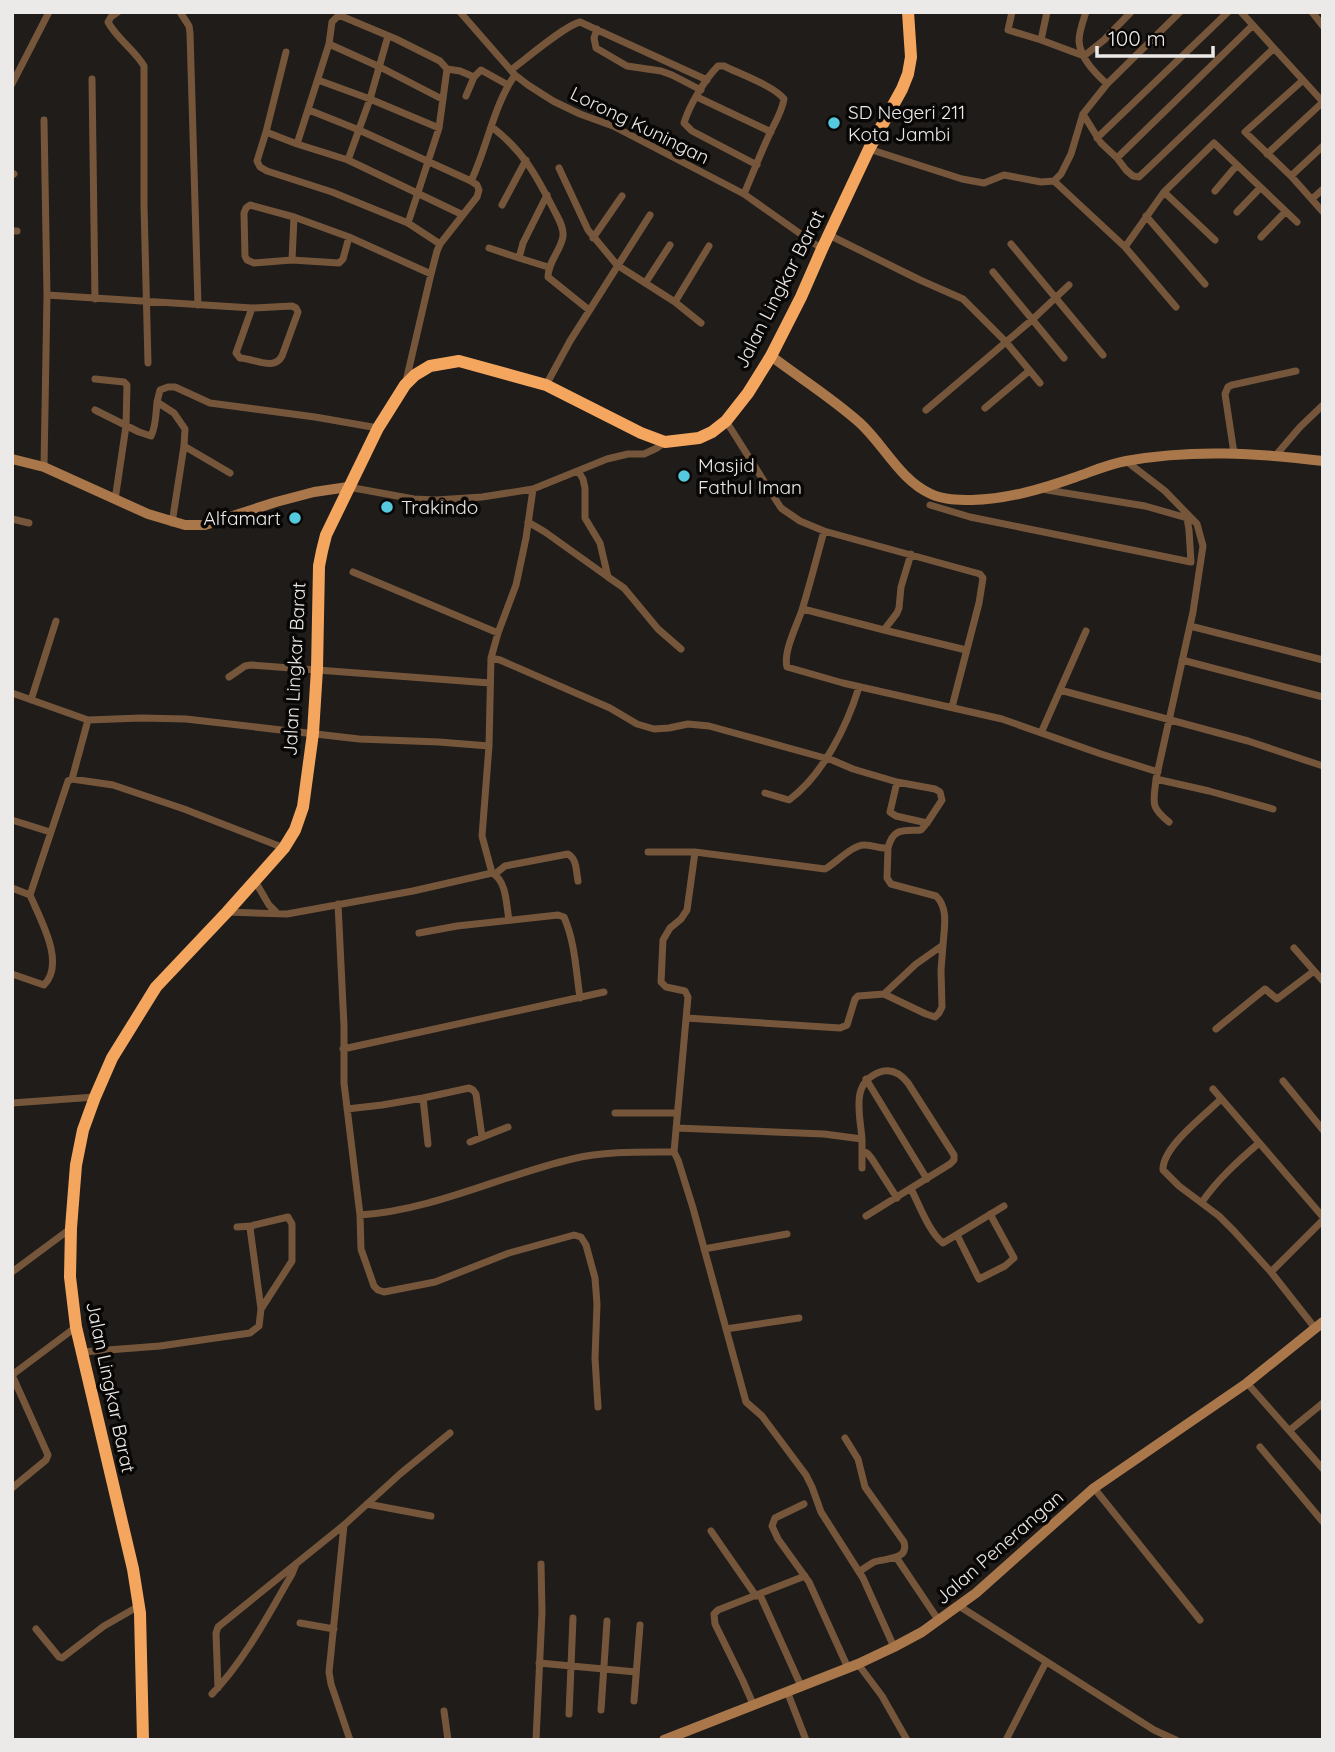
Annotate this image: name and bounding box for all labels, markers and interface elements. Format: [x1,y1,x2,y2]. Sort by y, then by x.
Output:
scale bar [1097,14,1212,58]
text: 100 m [1108,25,1166,51]
street label: Lorong Kuningan [567,81,713,169]
place label: SD Negeri 211 Kota Jambi [848,100,965,146]
marker: SD Negeri 211 Kota Jambi [826,115,842,131]
street label: Jalan Lingkar Barat [729,206,829,372]
place label: Masjid Fathul Iman [698,453,802,499]
marker: Masjid Fathul Iman [676,468,692,484]
place label: Trakindo [401,495,478,519]
marker: Trakindo [379,499,395,515]
place label: Alfamart [203,506,281,530]
marker: Alfamart [287,510,303,526]
street label: Jalan Lingkar Barat [277,581,311,757]
street label: Jalan Lingkar Barat [81,1299,141,1475]
street label: Jalan Penerangan [930,1485,1068,1609]

